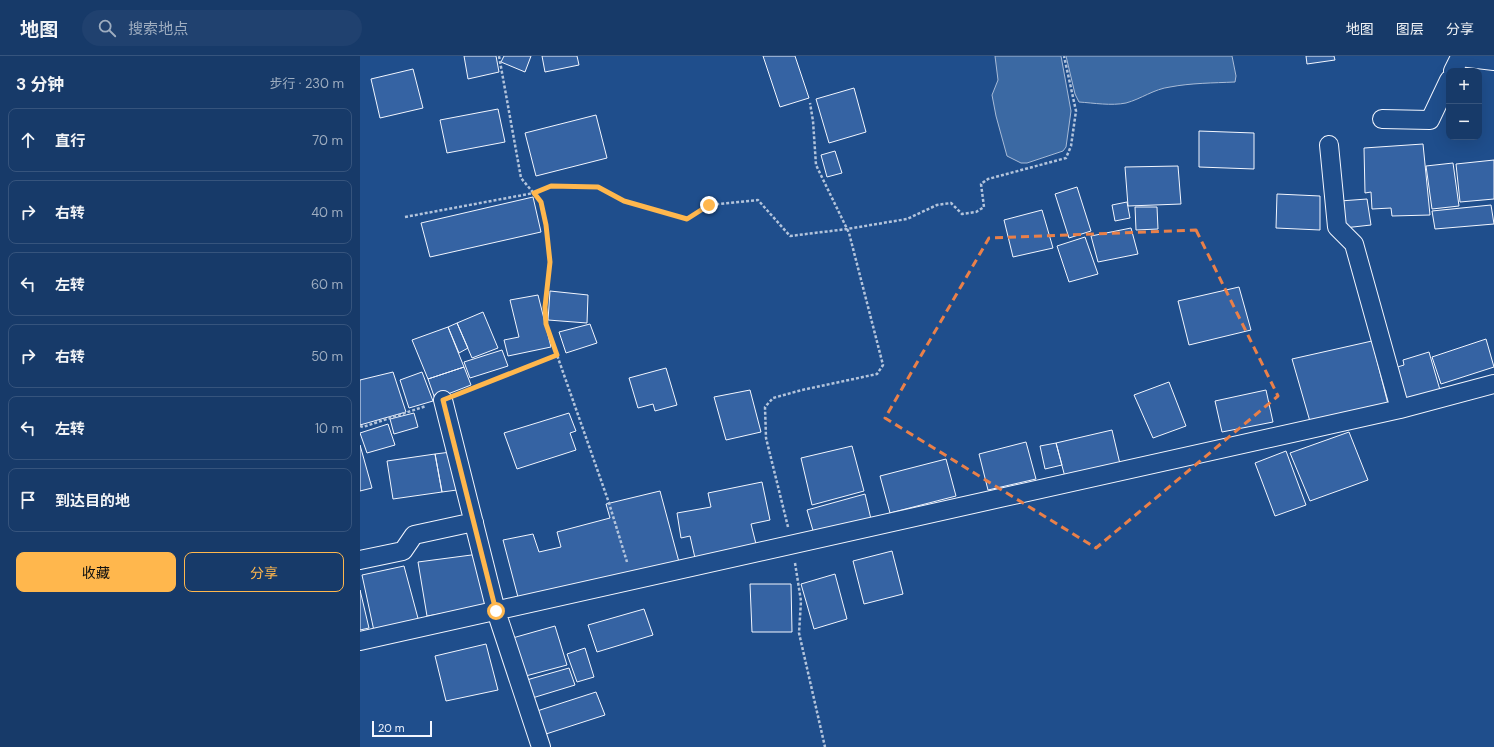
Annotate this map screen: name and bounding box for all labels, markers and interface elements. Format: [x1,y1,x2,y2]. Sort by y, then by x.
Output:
search box [82,10,362,46]
text: 地图 [20,17,58,42]
icon: search [96,17,118,39]
text: 搜索地点 [128,19,188,39]
text: 地图 [1346,20,1374,38]
text: 图层 [1396,20,1424,38]
text: 分享 [1446,20,1474,38]
map controls [1446,68,1482,140]
button: + [1446,68,1482,104]
text: 3 分钟 [16,73,64,95]
text: 步行 · 230 m [269,75,344,92]
button: − [1446,104,1482,140]
icon: ahead [17,129,39,151]
text: 直行 [55,131,85,151]
text: 70 m [312,132,343,149]
route end [700,196,718,214]
icon: right [17,201,39,223]
text: 右转 [55,203,85,223]
text: 40 m [311,204,343,221]
icon: left [17,273,39,295]
text: 左转 [55,275,85,295]
text: 60 m [311,276,343,293]
icon: right [17,345,39,367]
text: 右转 [55,347,85,367]
text: 50 m [311,348,343,365]
icon: left [17,417,39,439]
text: 左转 [55,419,85,439]
text: 10 m [315,420,343,437]
icon: arrive [17,489,39,511]
text: 到达目的地 [55,491,130,511]
button: 收藏 [16,552,176,592]
button: 分享 [184,552,344,592]
route start [487,602,505,620]
scale bar [372,719,432,738]
text: 20 m [378,721,404,735]

